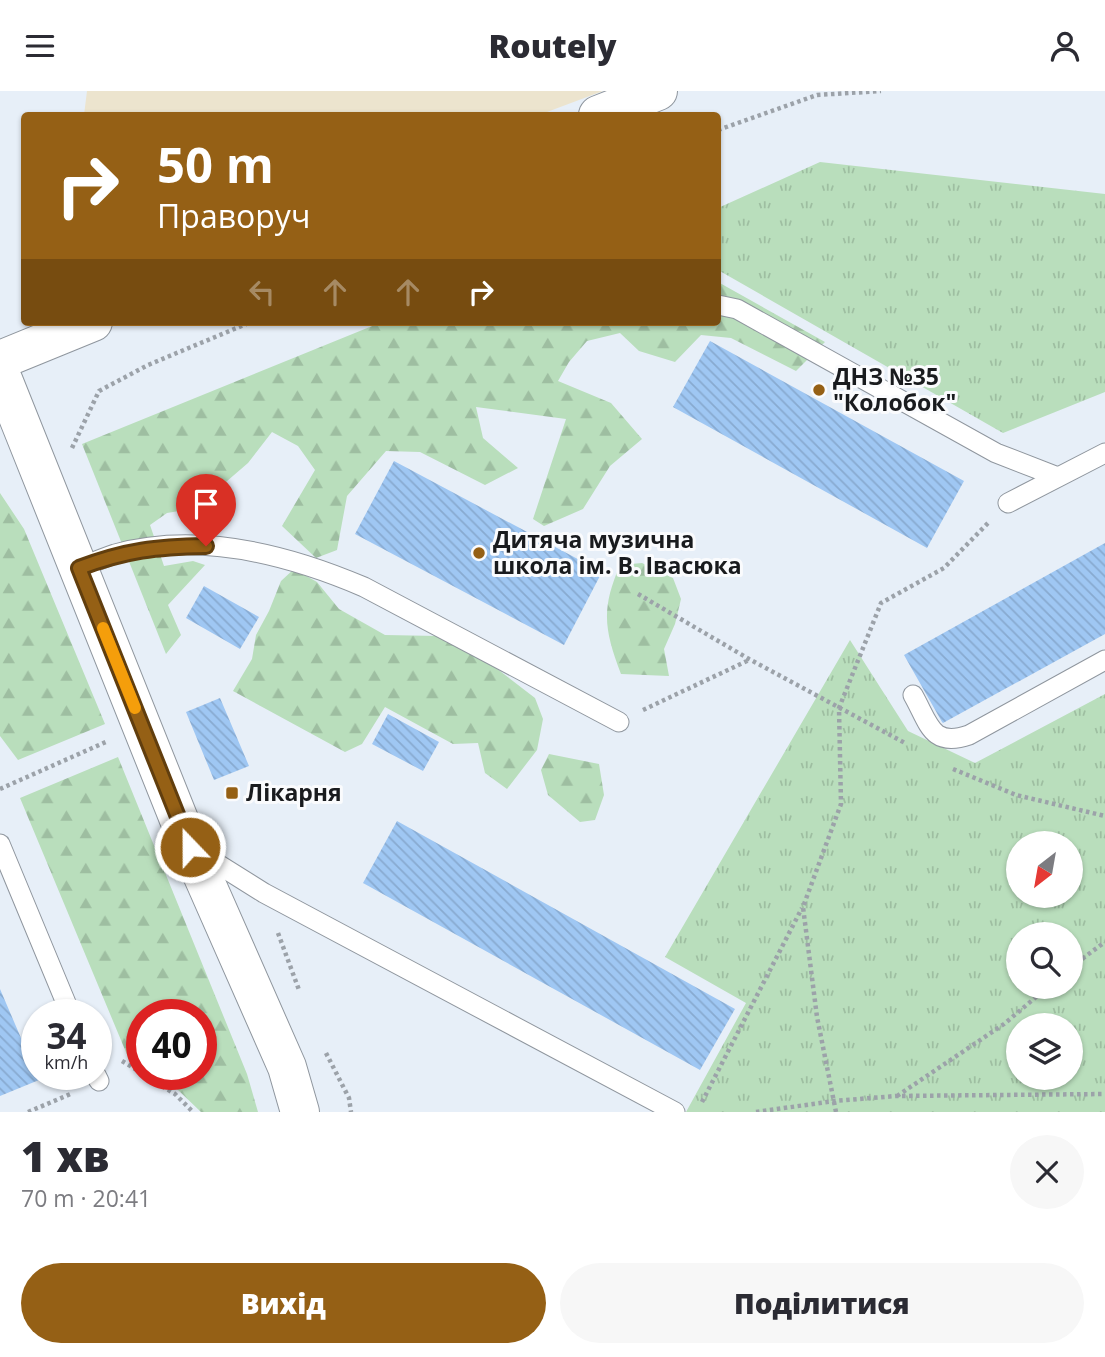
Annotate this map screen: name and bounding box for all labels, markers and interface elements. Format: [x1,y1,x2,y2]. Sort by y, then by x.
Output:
text: Routely [489,24,616,67]
icon: menu [21,27,59,65]
icon: person [1046,27,1084,65]
text: 50 m [157,131,274,197]
icon: right [42,140,133,231]
text: Праворуч [157,194,310,237]
icon: left [243,273,281,311]
icon: ahead [316,273,354,311]
icon: ahead [389,273,427,311]
icon: right [462,273,500,311]
place label: ДНЗ №35 "Колобок" [833,360,956,418]
marker: ДНЗ №35 "Колобок" [811,382,827,398]
pin [176,474,236,546]
icon: arrive [187,485,225,523]
place label: Дитяча музична школа ім. В. Івасюка [493,523,742,581]
marker: Дитяча музична школа ім. В. Івасюка [471,545,487,561]
place label: Лікарня [246,776,342,808]
marker: Лікарня [224,785,240,801]
position arrow [153,810,227,884]
north arrow [1006,831,1083,908]
map controls [1006,831,1083,1090]
button: search [1006,922,1083,999]
speed limit sign: 40 [126,999,217,1090]
text: 34 [46,1012,87,1059]
button: layers [1006,1013,1083,1090]
text: km/h [45,1050,88,1074]
text: 1 хв [21,1127,109,1184]
button: close [1010,1135,1084,1209]
text: 70 m · 20:41 [21,1182,151,1214]
button: Вихід [21,1263,546,1343]
button: Поділитися [560,1263,1084,1343]

